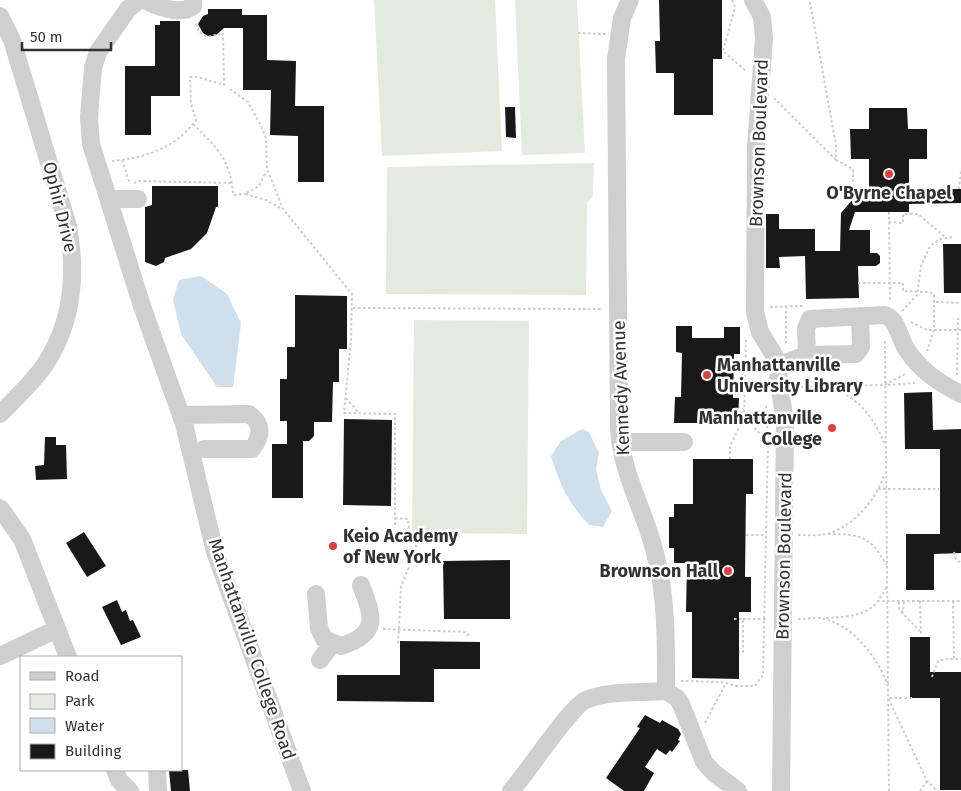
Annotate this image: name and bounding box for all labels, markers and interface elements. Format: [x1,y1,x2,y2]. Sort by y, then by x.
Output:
scale bar [22,20,111,52]
text: 50 m [30,28,63,46]
street label: Brownson Boulevard [745,59,773,227]
street label: Ophir Drive [38,159,82,255]
marker: O'Byrne Chapel [883,168,895,180]
place label: O'Byrne Chapel [826,182,952,204]
street label: Kennedy Avenue [608,320,634,456]
place label: Manhattanville University Library [717,354,863,397]
marker: Manhattanville University Library [701,369,713,381]
place label: Manhattanville College [699,407,822,450]
marker: Manhattanville College [826,422,838,434]
street label: Brownson Boulevard [772,472,796,640]
place label: Keio Academy of New York [343,525,459,568]
street label: Manhattanville College Road [204,536,300,762]
marker: Keio Academy of New York [327,540,339,552]
place label: Brownson Hall [600,560,719,582]
marker: Brownson Hall [722,565,734,577]
legend [20,656,182,771]
text: Road [65,667,100,685]
text: Park [65,692,95,710]
text: Water [65,717,104,735]
text: Building [65,742,121,760]

